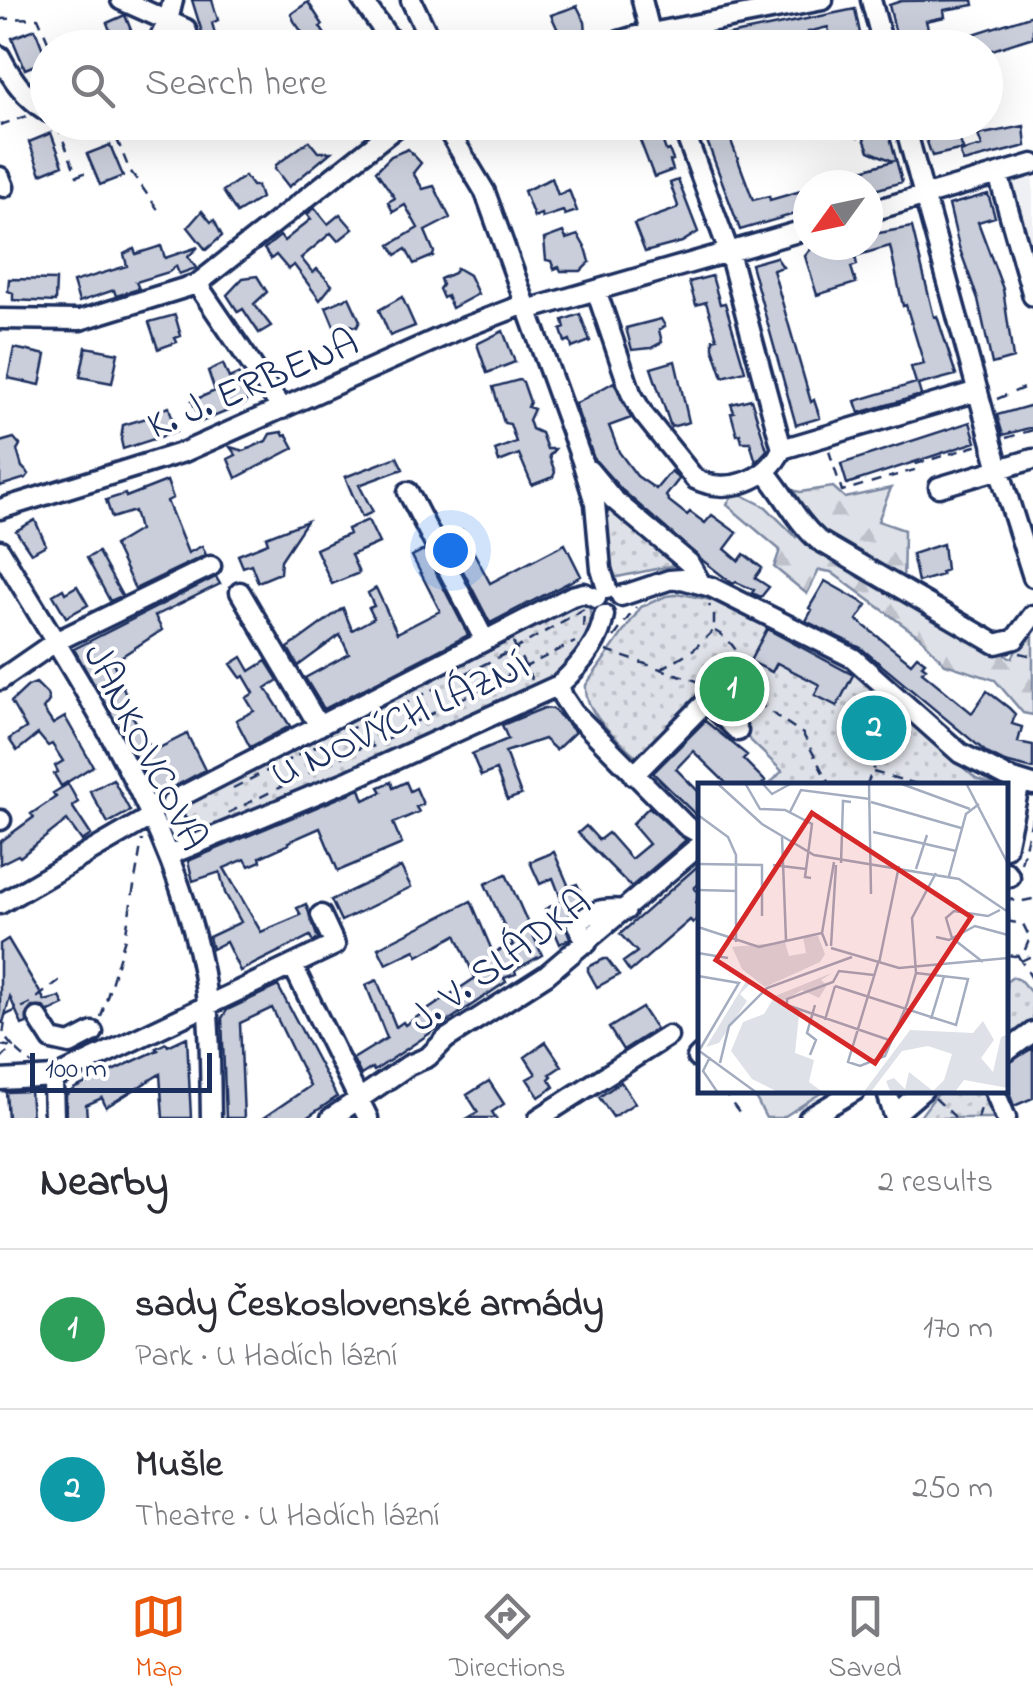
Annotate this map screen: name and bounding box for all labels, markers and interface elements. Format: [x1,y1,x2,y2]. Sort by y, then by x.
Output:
search box [30,30,1003,140]
text: Search here [145,57,327,113]
icon: search [65,58,120,113]
north arrow [793,170,883,260]
street label: K. J. ERBENA [139,315,369,457]
your location [425,525,476,576]
street label: JANKOVCOVA [65,634,221,862]
street label: U NOVÝCH LÁZNÍ [262,639,539,805]
pin: 1 [700,652,764,726]
pin: 2 [842,690,906,766]
inset map [698,783,1008,1093]
street label: J. V. SLÁDKA [398,876,605,1049]
scale bar [30,1048,212,1092]
text: 100 m [45,1050,107,1091]
text: Nearby [40,1153,168,1214]
text: 2 results [878,1160,993,1207]
text: sady Československé armády [135,1278,604,1334]
text: 1 [67,1306,78,1353]
text: 170 m [923,1306,993,1353]
text: Park · U Hadích lázní [135,1334,397,1381]
text: Mušle [135,1438,222,1494]
text: 2 [65,1466,80,1513]
text: 250 m [912,1466,993,1513]
text: Theatre · U Hadích lázní [135,1494,440,1541]
tab: Map [131,1589,186,1690]
tab: Directions [449,1589,566,1690]
tab: Saved [829,1589,902,1690]

